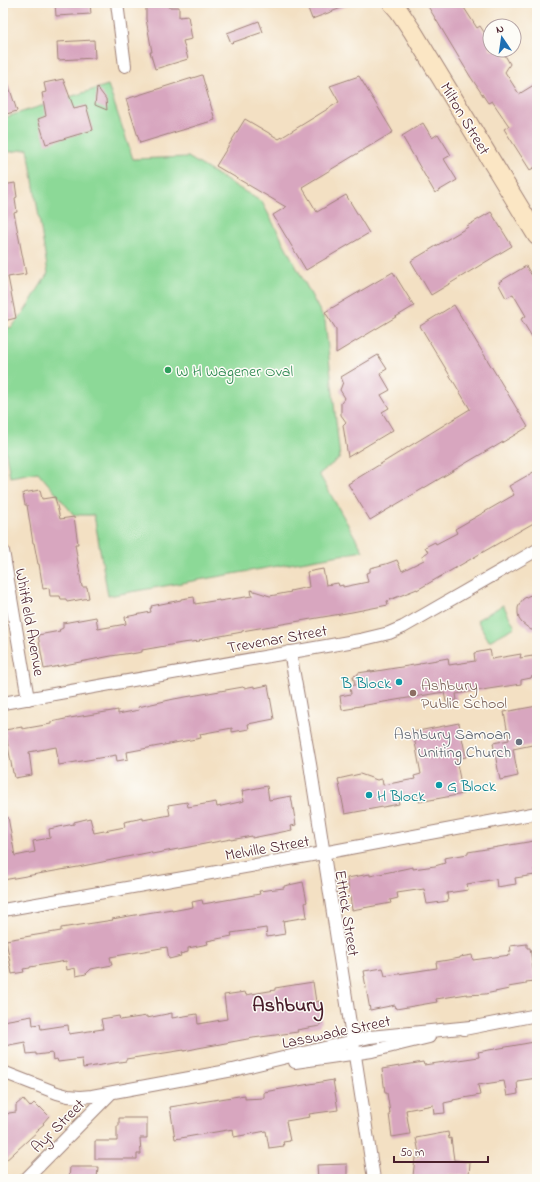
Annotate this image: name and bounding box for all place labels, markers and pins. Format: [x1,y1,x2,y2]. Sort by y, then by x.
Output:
place label: W H Wagener Oval [176,360,293,384]
marker: W H Wagener Oval [163,365,173,375]
place label: B Block [340,672,392,696]
place label: Ashbury Public School [421,674,507,716]
marker: B Block [394,677,404,687]
marker: Ashbury Public School [408,688,418,698]
place label: Ashbury Samoan Uniting Church [394,723,511,765]
marker: Ashbury Samoan Uniting Church [514,737,524,747]
place label: G Block [447,775,497,799]
marker: G Block [434,780,444,790]
place label: H Block [377,785,426,809]
marker: H Block [364,790,374,800]

